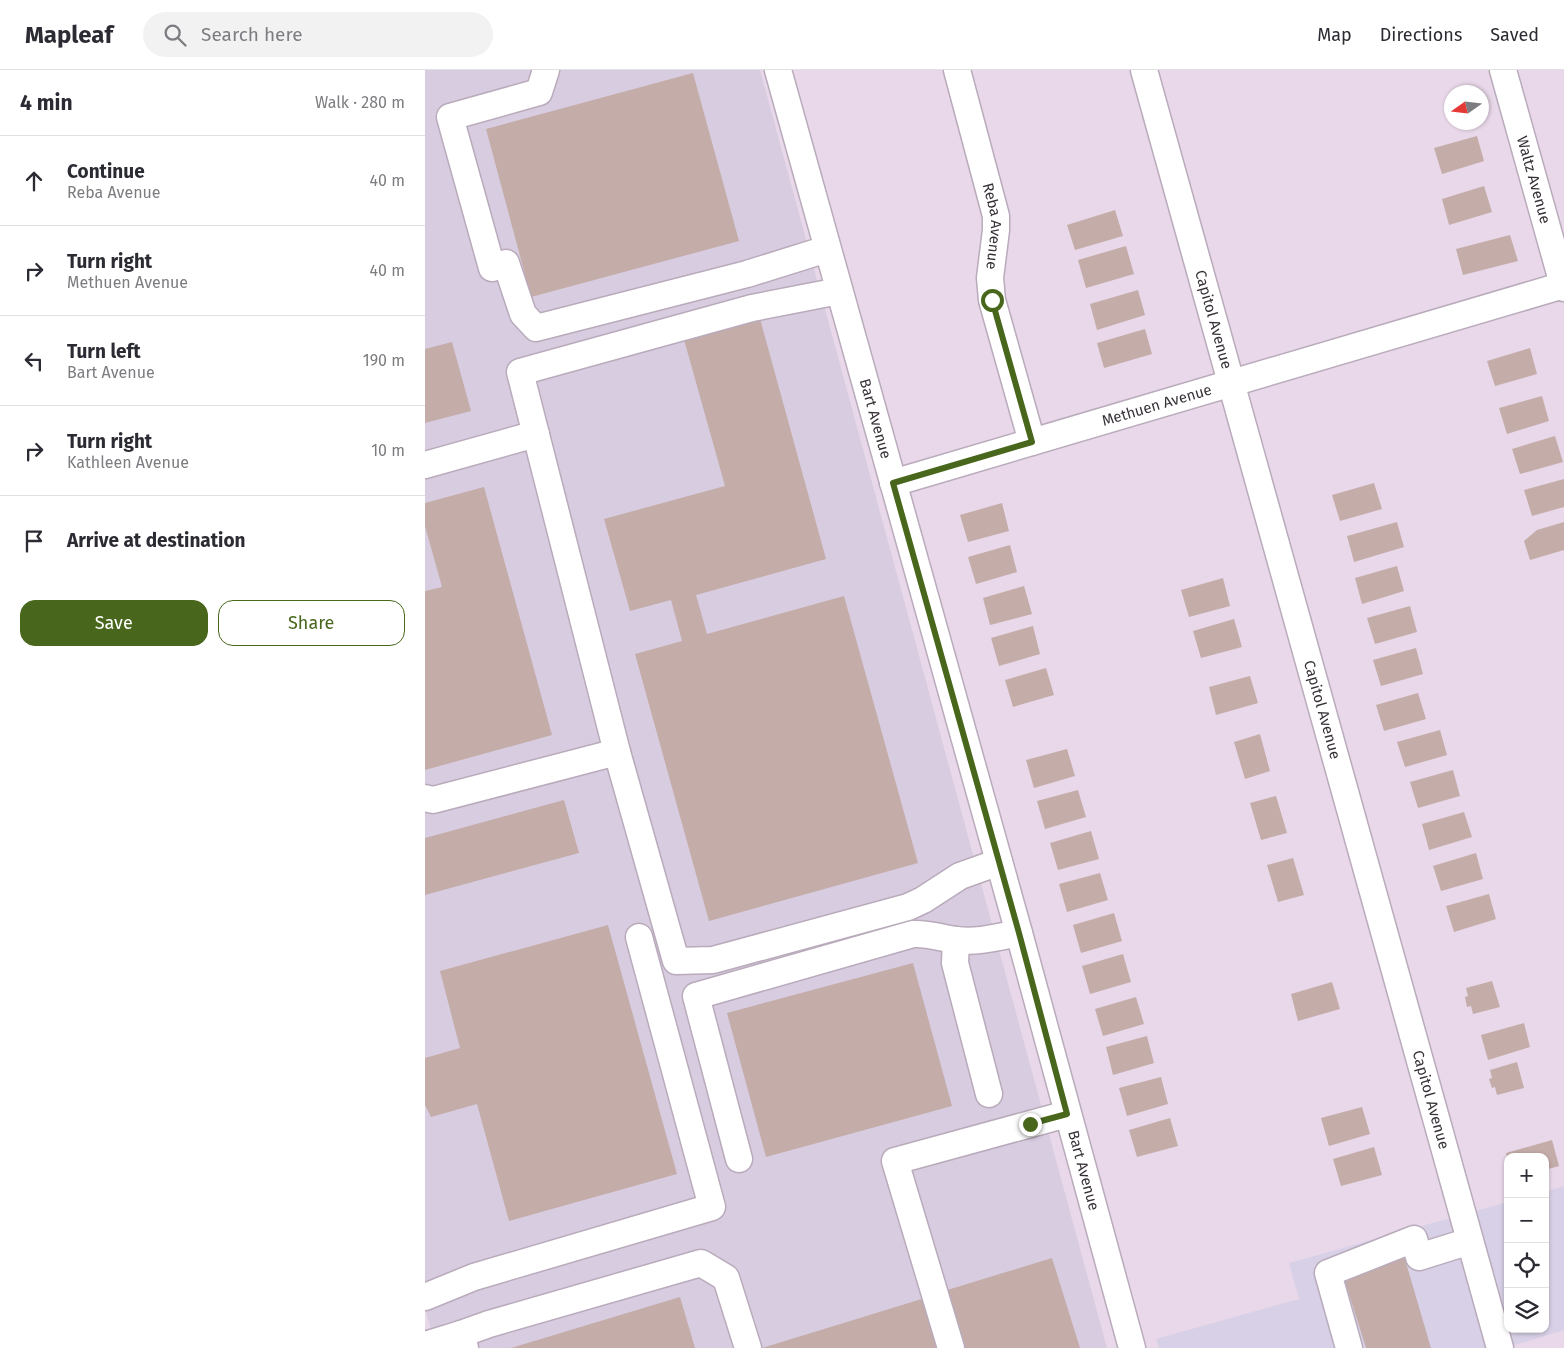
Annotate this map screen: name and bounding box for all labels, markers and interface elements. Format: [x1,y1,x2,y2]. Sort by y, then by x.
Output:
search box [143,12,493,57]
text: Mapleaf [25,21,113,49]
icon: search [161,21,189,49]
text: Search here [201,23,303,46]
text: Map [1317,24,1352,46]
text: Directions [1380,24,1462,46]
text: Saved [1490,24,1539,46]
north arrow [1444,85,1489,130]
text: 4 min [20,90,73,116]
text: Walk · 280 m [315,93,405,112]
street label: Waltz Avenue [1513,134,1555,226]
text: Continue [67,160,145,183]
icon: ahead [20,167,48,195]
text: 40 m [370,171,405,190]
street label: Reba Avenue [979,181,1005,271]
text: Reba Avenue [67,183,161,202]
text: Turn right [67,250,152,273]
icon: right [20,257,48,285]
text: 40 m [370,261,405,280]
street label: Capitol Avenue [1191,268,1236,371]
text: Methuen Avenue [67,273,188,292]
route start [981,289,1004,312]
text: Turn left [67,340,141,363]
icon: left [20,347,48,375]
text: 190 m [363,351,405,370]
text: Bart Avenue [67,363,155,382]
street label: Bart Avenue [856,377,895,461]
street label: Methuen Avenue [1100,380,1214,430]
text: Turn right [67,430,152,453]
icon: right [20,437,48,465]
text: 10 m [371,441,405,460]
text: Kathleen Avenue [67,453,189,472]
icon: arrive [20,527,48,555]
text: Arrive at destination [67,529,246,552]
button: Save [20,600,208,646]
button: Share [218,600,405,646]
street label: Capitol Avenue [1300,658,1345,761]
street label: Capitol Avenue [1409,1048,1453,1151]
route end [1019,1113,1042,1136]
street label: Bart Avenue [1064,1128,1103,1212]
map controls [1504,1153,1549,1333]
button: + [1504,1153,1549,1198]
button: − [1504,1198,1549,1243]
button: locate [1504,1243,1549,1288]
button: layers [1504,1288,1549,1333]

